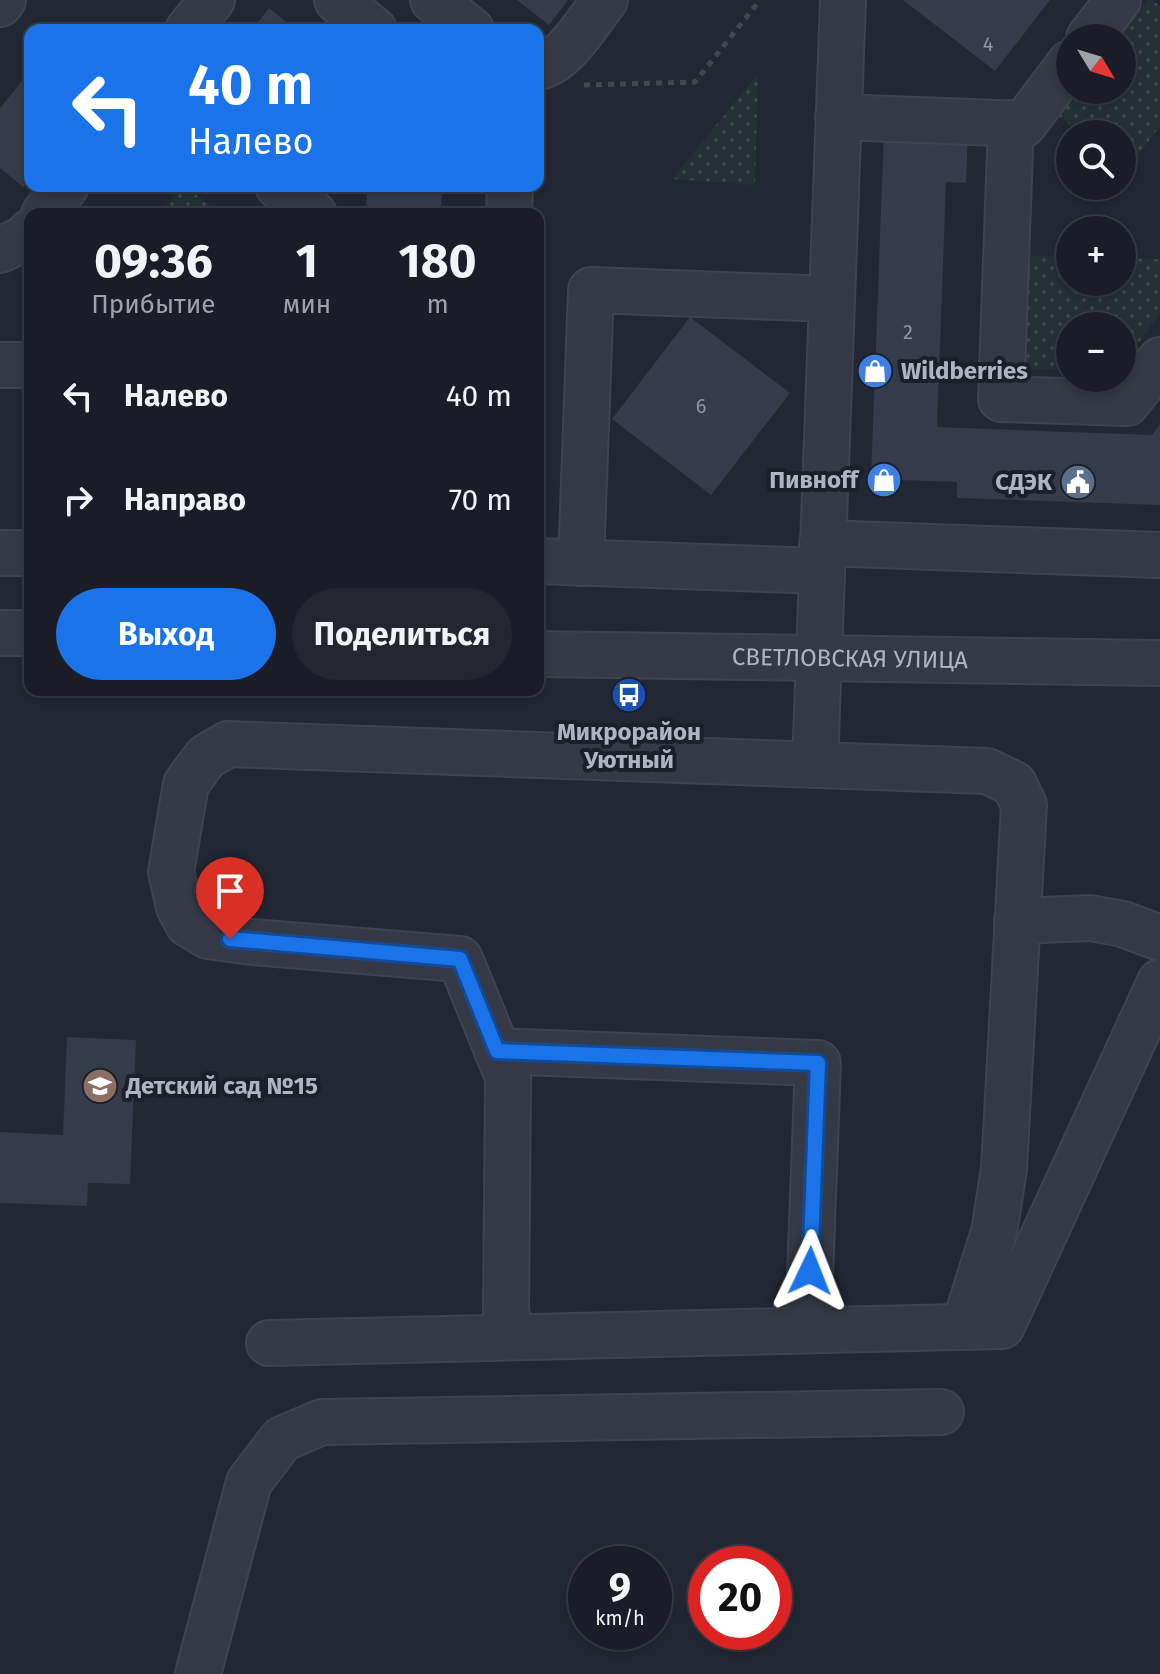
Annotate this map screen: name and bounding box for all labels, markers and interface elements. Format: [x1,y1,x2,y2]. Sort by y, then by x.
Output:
north arrow [1056,24,1136,104]
map controls [1056,24,1136,392]
house number: 4 [983,32,994,56]
text: 40 m [188,52,313,119]
icon: left [56,56,160,160]
text: Налево [188,120,314,164]
button: search [1056,120,1136,200]
button: + [1056,216,1136,296]
text: 09:36 [94,232,213,290]
text: 1 [296,232,318,290]
text: 180 [398,232,477,290]
text: Прибытие [91,289,215,320]
text: мин [283,289,331,320]
text: m [426,289,449,320]
button: − [1056,312,1136,392]
house number: 2 [903,320,913,344]
shop icon: Wildberries [856,352,894,390]
place label: Wildberries [901,357,1028,385]
icon: left [56,374,100,418]
text: Налево [124,378,228,414]
text: 40 m [446,378,512,414]
house number: 6 [696,394,706,418]
shop icon: Пивноff [865,461,903,499]
public building icon: СДЭК [1059,463,1097,501]
place label: Пивноff [769,466,860,494]
place label: СДЭК [995,468,1053,496]
icon: right [56,478,100,522]
text: Направо [124,482,246,518]
text: 70 m [449,482,512,518]
button: Выход [56,588,276,680]
button: Поделиться [292,588,512,680]
street label: СВЕТЛОВСКАЯ УЛИЦА [732,643,968,674]
bus stop icon: Микрорайон Уютный [610,676,648,714]
place label: Микрорайон Уютный [557,718,701,774]
pin [196,857,264,939]
icon: arrive [208,869,252,913]
school or university icon: Детский сад №15 [81,1067,119,1105]
place label: Детский сад №15 [125,1072,318,1100]
position arrow [768,1229,852,1313]
speed limit sign: 20 [688,1546,792,1650]
text: 9 [609,1564,631,1612]
text: km/h [595,1606,645,1630]

